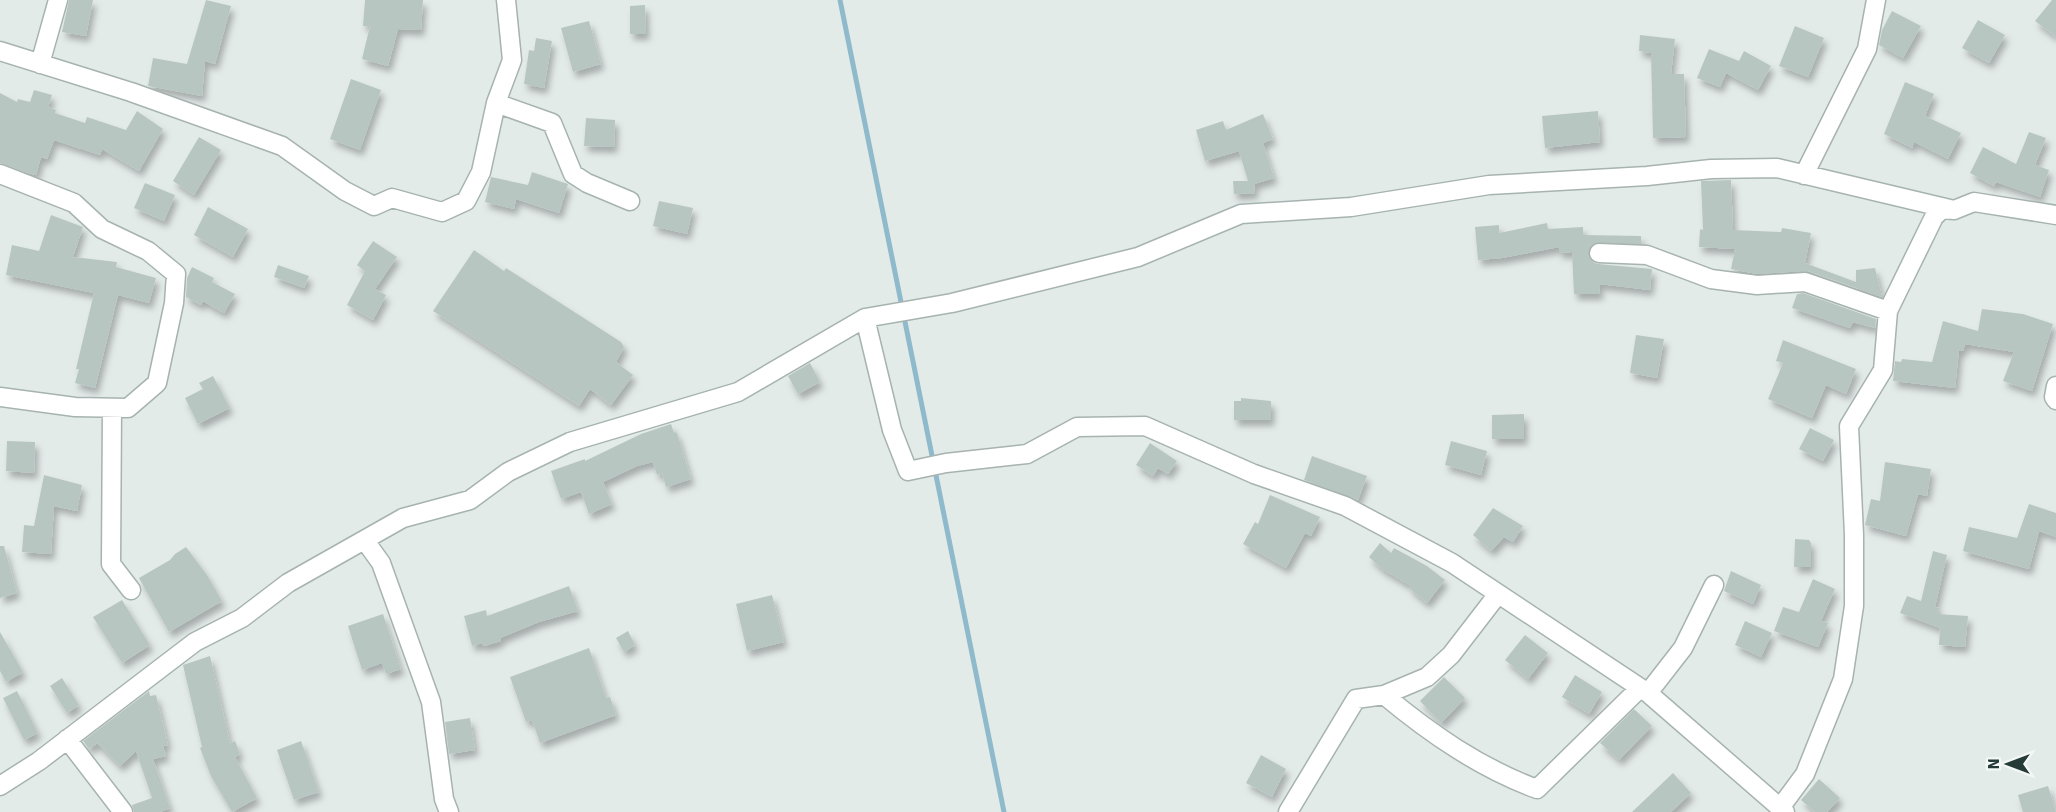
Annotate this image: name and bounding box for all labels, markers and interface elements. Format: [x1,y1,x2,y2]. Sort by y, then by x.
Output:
north arrow [1978,734,2038,794]
text: N [1984,758,2004,770]

